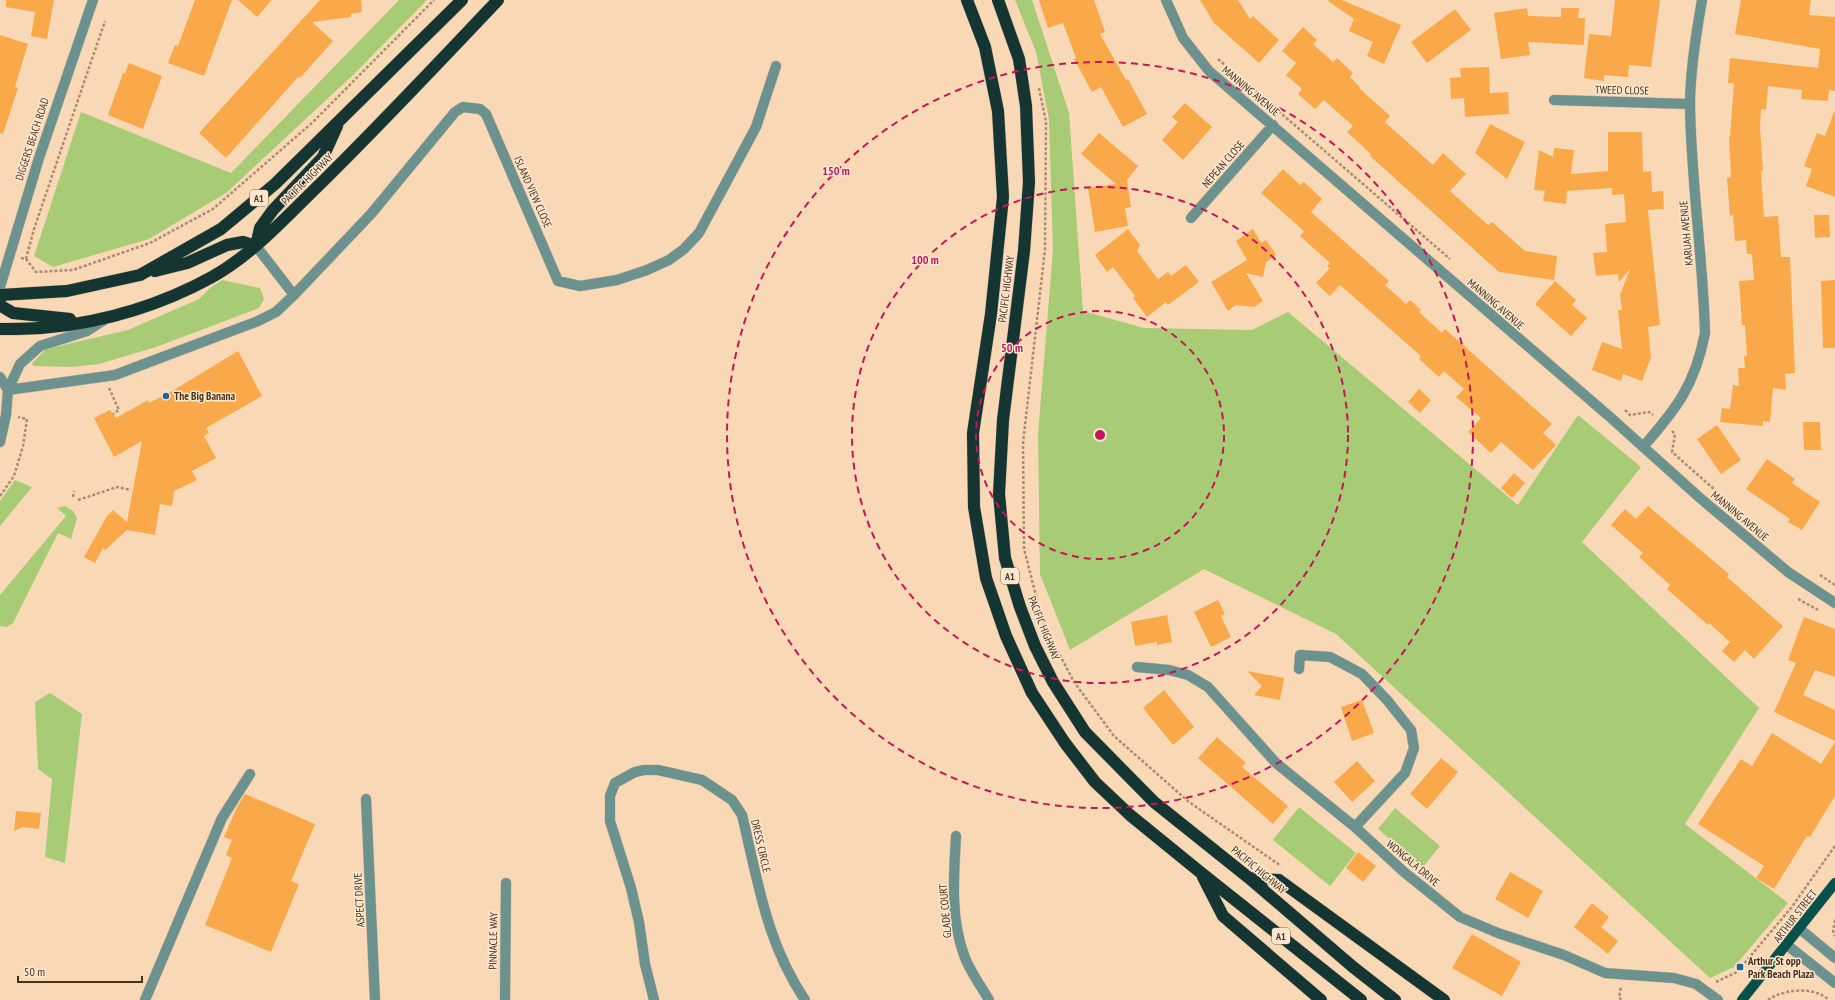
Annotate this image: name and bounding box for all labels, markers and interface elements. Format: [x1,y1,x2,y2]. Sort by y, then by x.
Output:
street label: MANNING AVENUE [1219,63,1283,119]
street label: TWEED CLOSE [1595,83,1649,97]
street label: DIGGERS BEACH ROAD [12,96,52,182]
street label: NEPEAN CLOSE [1199,137,1248,191]
street label: PACIFIC HIGHWAY [278,150,336,208]
street label: ISLAND VIEW CLOSE [511,154,555,230]
text: 150 m [822,163,850,178]
road number: A1 [250,190,268,206]
street label: KARUAH AVENUE [1676,200,1696,266]
text: 100 m [911,252,939,267]
street label: PACIFIC HIGHWAY [995,255,1017,323]
street label: MANNING AVENUE [1465,275,1528,333]
text: 50 m [1001,340,1023,355]
place label: The Big Banana [174,389,235,403]
marker: The Big Banana [161,391,171,401]
centre of rings [1093,428,1107,442]
street label: MANNING AVENUE [1708,488,1772,544]
road number: A1 [1001,568,1019,584]
street label: PACIFIC HIGHWAY [1025,594,1063,662]
street label: DRESS CIRCLE [748,818,774,874]
street label: WONGALA DRIVE [1384,837,1443,889]
street label: PACIFIC HIGHWAY [1229,843,1289,897]
street label: ASPECT DRIVE [351,872,367,928]
street label: GLADE COURT [936,883,954,939]
street label: ARTHUR STREET [1770,887,1820,945]
street label: PINNACLE WAY [485,912,501,970]
road number: A1 [1272,928,1290,944]
place label: Arthur St opp Park Beach Plaza [1747,954,1815,981]
scale bar [18,958,142,984]
marker: Arthur St opp Park Beach Plaza [1735,962,1745,972]
text: 50 m [24,964,45,979]

